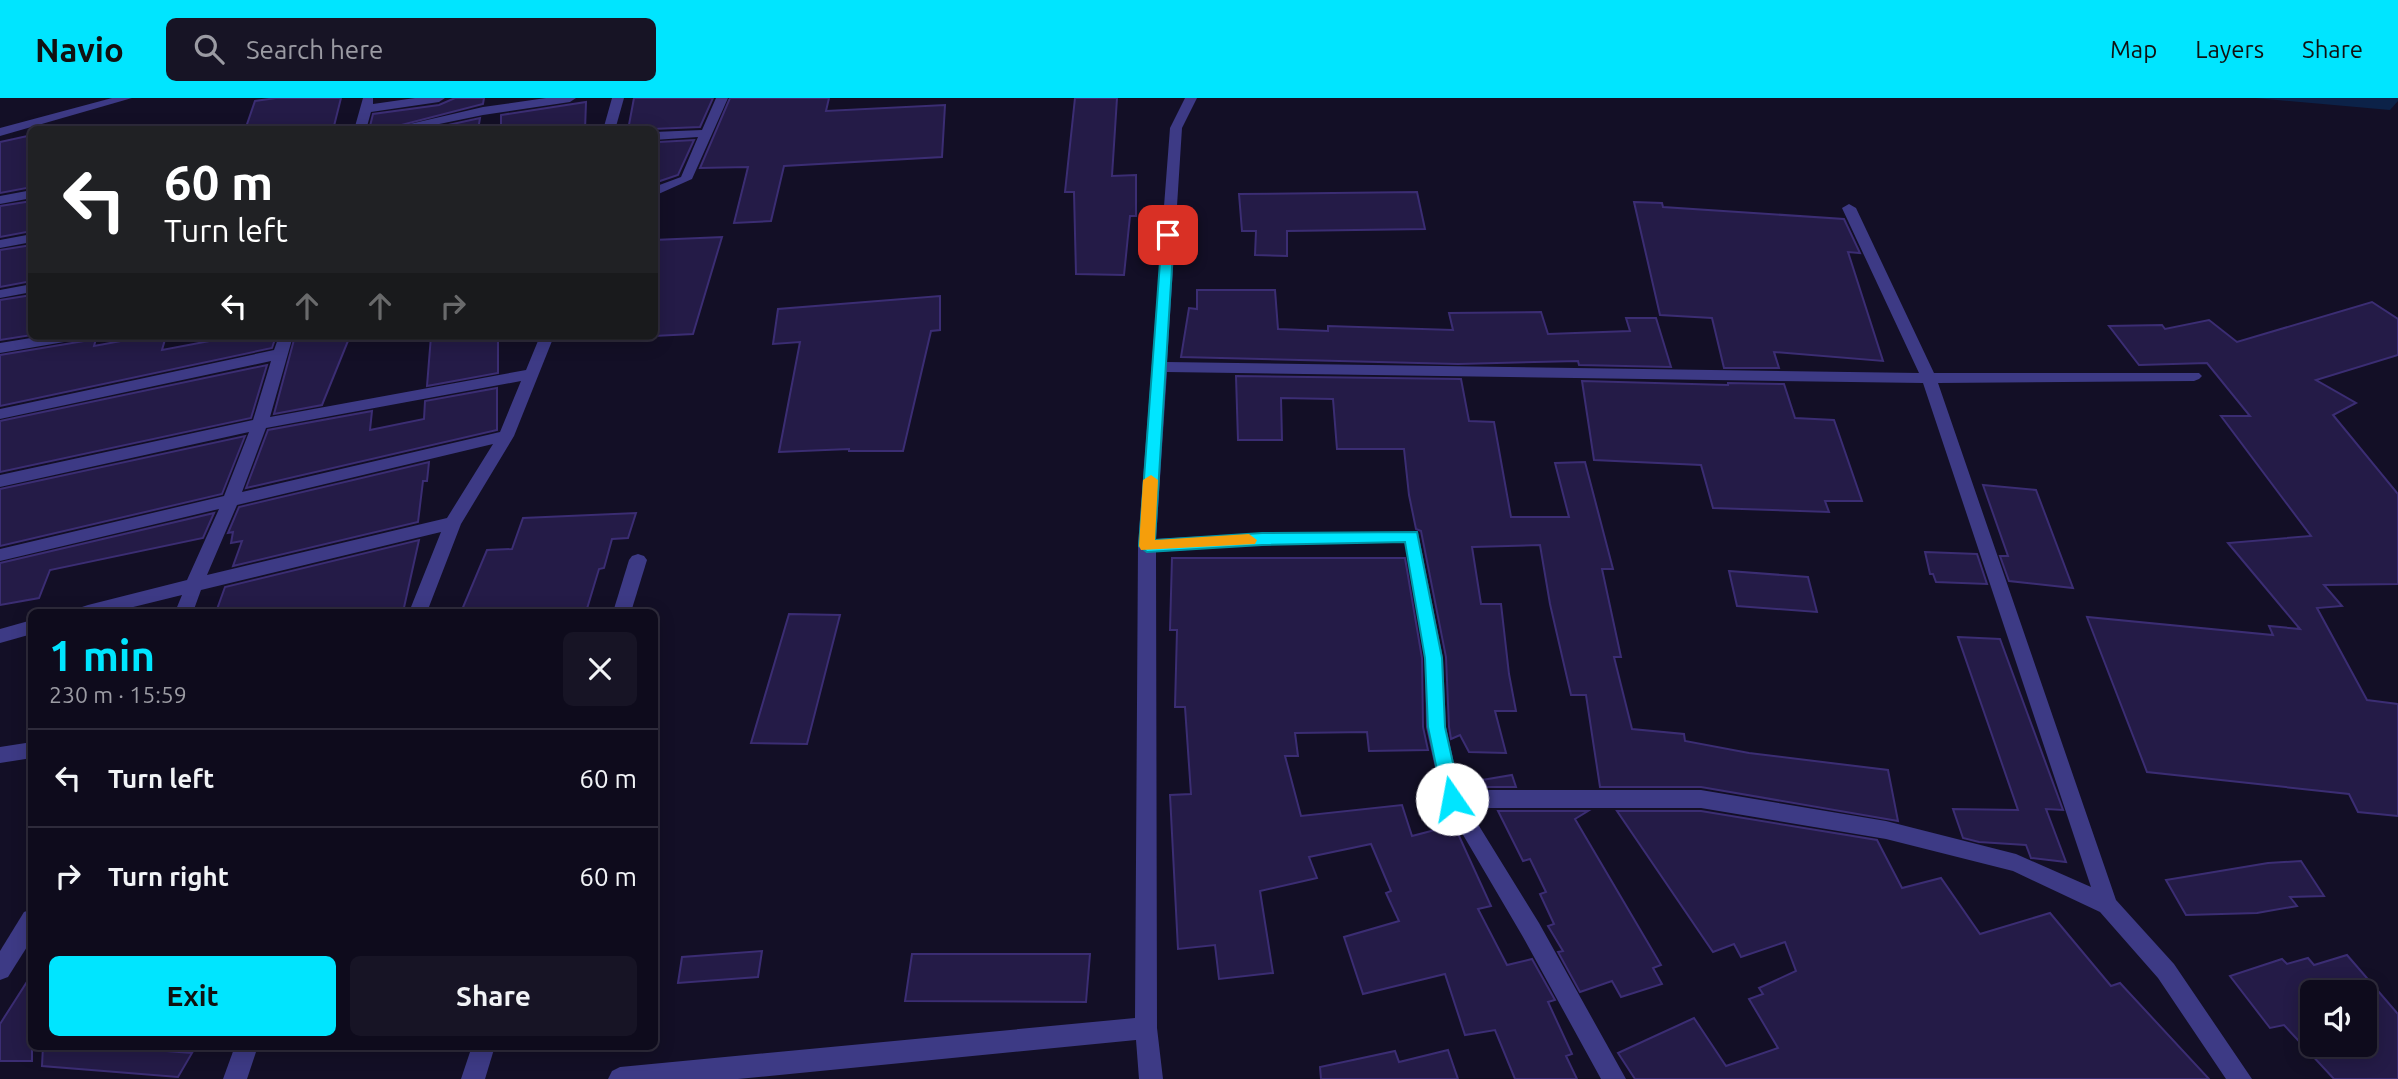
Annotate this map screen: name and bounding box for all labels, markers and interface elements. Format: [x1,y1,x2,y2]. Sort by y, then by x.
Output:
search box [166,18,656,81]
icon: search [190,30,228,68]
text: Navio [35,31,124,68]
text: Search here [246,35,383,64]
text: Map [2110,36,2157,63]
text: Layers [2195,36,2264,63]
text: Share [2302,36,2363,63]
icon: left [49,154,140,245]
text: 60 m [164,154,273,209]
pin [1138,205,1198,265]
text: Turn left [164,212,288,248]
icon: arrive [1149,216,1187,254]
icon: left [215,287,253,325]
icon: ahead [288,287,326,325]
icon: ahead [361,287,399,325]
icon: right [434,287,472,325]
text: 1 min [49,632,155,679]
button: close [563,632,637,706]
text: 230 m · 15:59 [49,682,187,707]
icon: left [49,759,87,797]
position arrow [1415,762,1489,836]
text: Turn left [108,764,214,793]
text: 60 m [579,764,637,793]
icon: right [49,857,87,895]
text: Turn right [108,862,229,891]
text: 60 m [579,862,637,891]
button: Exit [49,956,336,1036]
button: Share [350,956,637,1036]
map controls [2300,980,2377,1057]
button: sound [2300,980,2377,1057]

